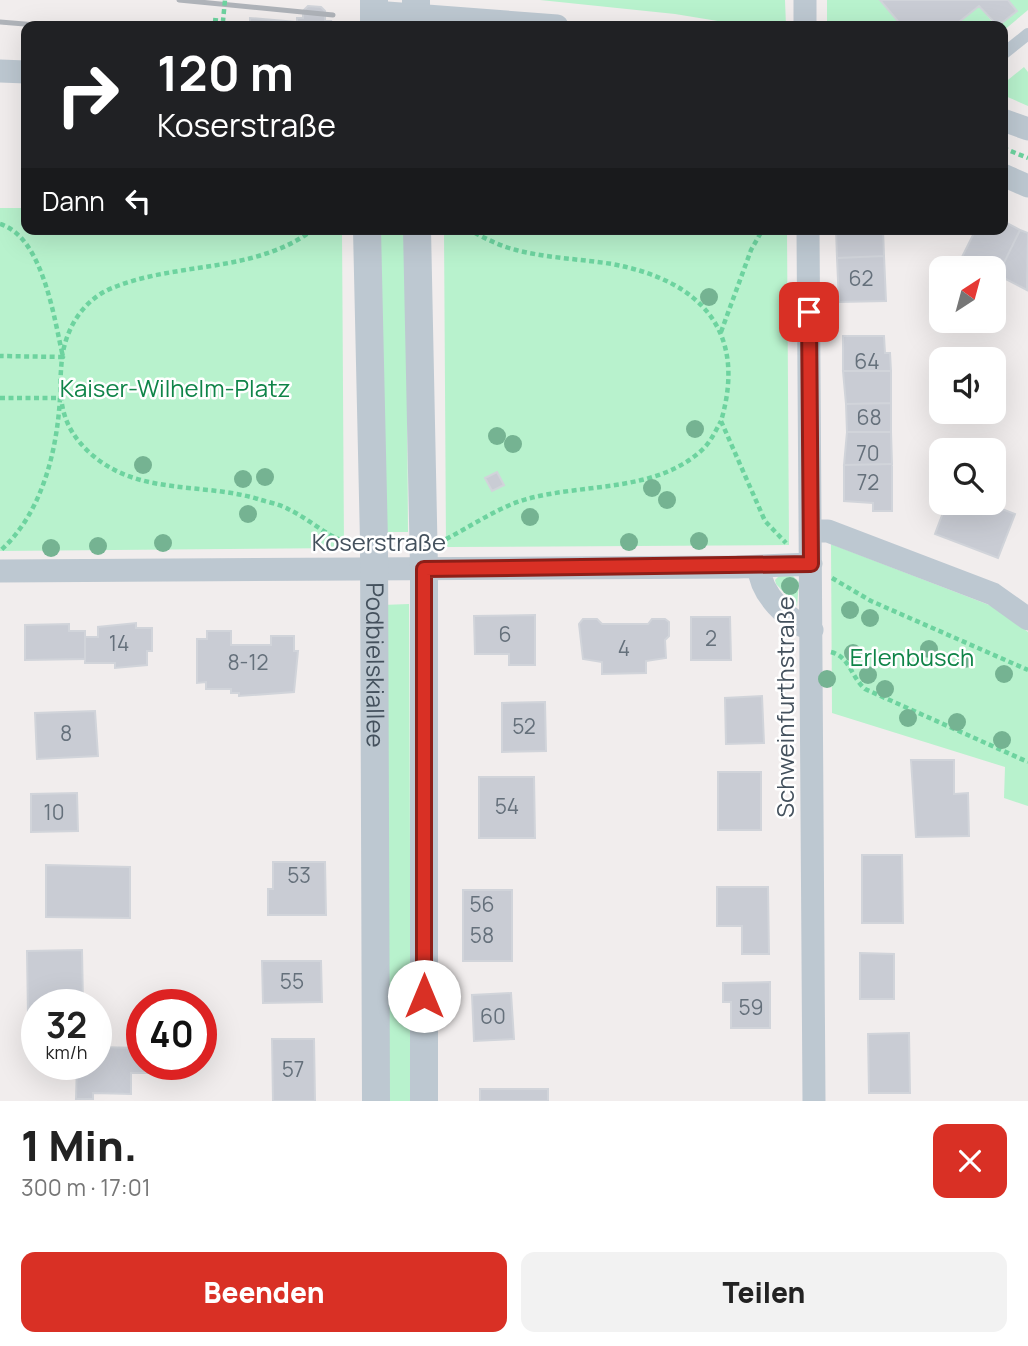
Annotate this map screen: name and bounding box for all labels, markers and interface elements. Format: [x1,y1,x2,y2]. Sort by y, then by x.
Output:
text: 120 m [157,39,294,106]
icon: right [42,49,133,140]
text: Koserstraße [157,103,336,147]
icon: left [119,182,157,220]
text: Dann [42,183,105,219]
north arrow [929,256,1006,332]
map controls [929,256,1006,515]
house number: 62 [848,264,874,292]
pin [779,282,839,342]
icon: arrive [790,293,828,331]
house number: 64 [854,347,880,375]
button: sound [929,347,1006,424]
park label: Kaiser-Wilhelm-Platz [60,371,290,404]
house number: 68 [856,403,882,431]
button: search [929,438,1006,515]
house number: 70 [856,439,880,467]
house number: 72 [857,468,879,496]
street label: Koserstraße [312,525,446,558]
street label: Podbielskiallee [359,582,393,748]
street label: Schweinfurthstraße [768,596,801,818]
house number: 6 [498,620,512,648]
house number: 2 [705,624,717,652]
house number: 14 [109,629,129,657]
house number: 4 [618,634,630,662]
park label: Erlenbusch [850,640,974,673]
house number: 8-12 [227,648,269,676]
house number: 52 [512,712,536,740]
house number: 8 [60,719,72,747]
house number: 54 [495,792,519,820]
house number: 10 [44,798,65,826]
house number: 53 [287,861,311,889]
house number: 56 [469,890,495,918]
house number: 58 [470,921,494,949]
position arrow [387,959,461,1033]
house number: 55 [280,967,304,995]
speed limit sign: 40 [126,989,217,1080]
house number: 59 [738,993,764,1021]
text: 32 [46,1001,87,1049]
house number: 60 [480,1002,506,1030]
text: km/h [46,1040,87,1064]
house number: 57 [282,1055,304,1083]
text: 1 Min. [21,1116,137,1174]
button: close [933,1124,1007,1198]
text: 300 m · 17:01 [21,1171,151,1203]
button: Beenden [21,1252,507,1332]
button: Teilen [521,1252,1007,1332]

